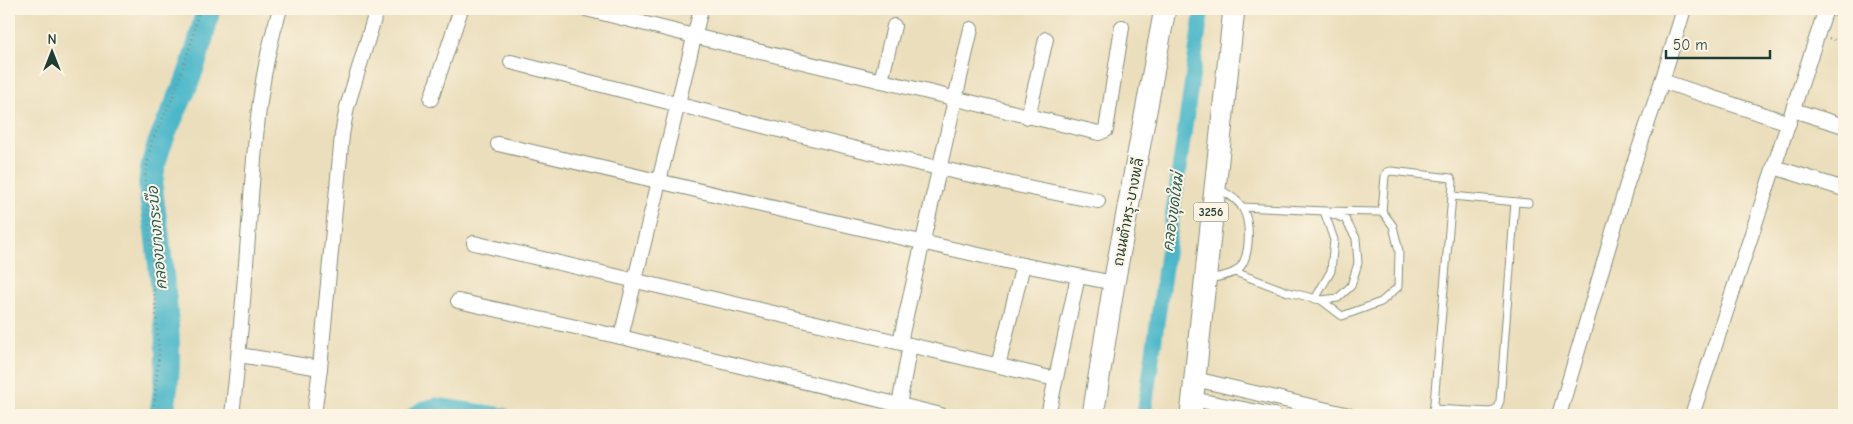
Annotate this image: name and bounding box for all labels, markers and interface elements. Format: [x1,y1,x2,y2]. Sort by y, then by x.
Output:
north arrow [28,28,78,78]
scale bar [1666,28,1769,60]
text: N [47,31,57,48]
text: 50 m [1673,36,1708,54]
street label: ถนนตำหรุ-บางพลี [1110,156,1148,268]
water label: คลองขุดใหม่ [1158,168,1190,253]
water label: คลองบางกระบือ [142,184,170,291]
road number: 3256 [1194,202,1228,222]

